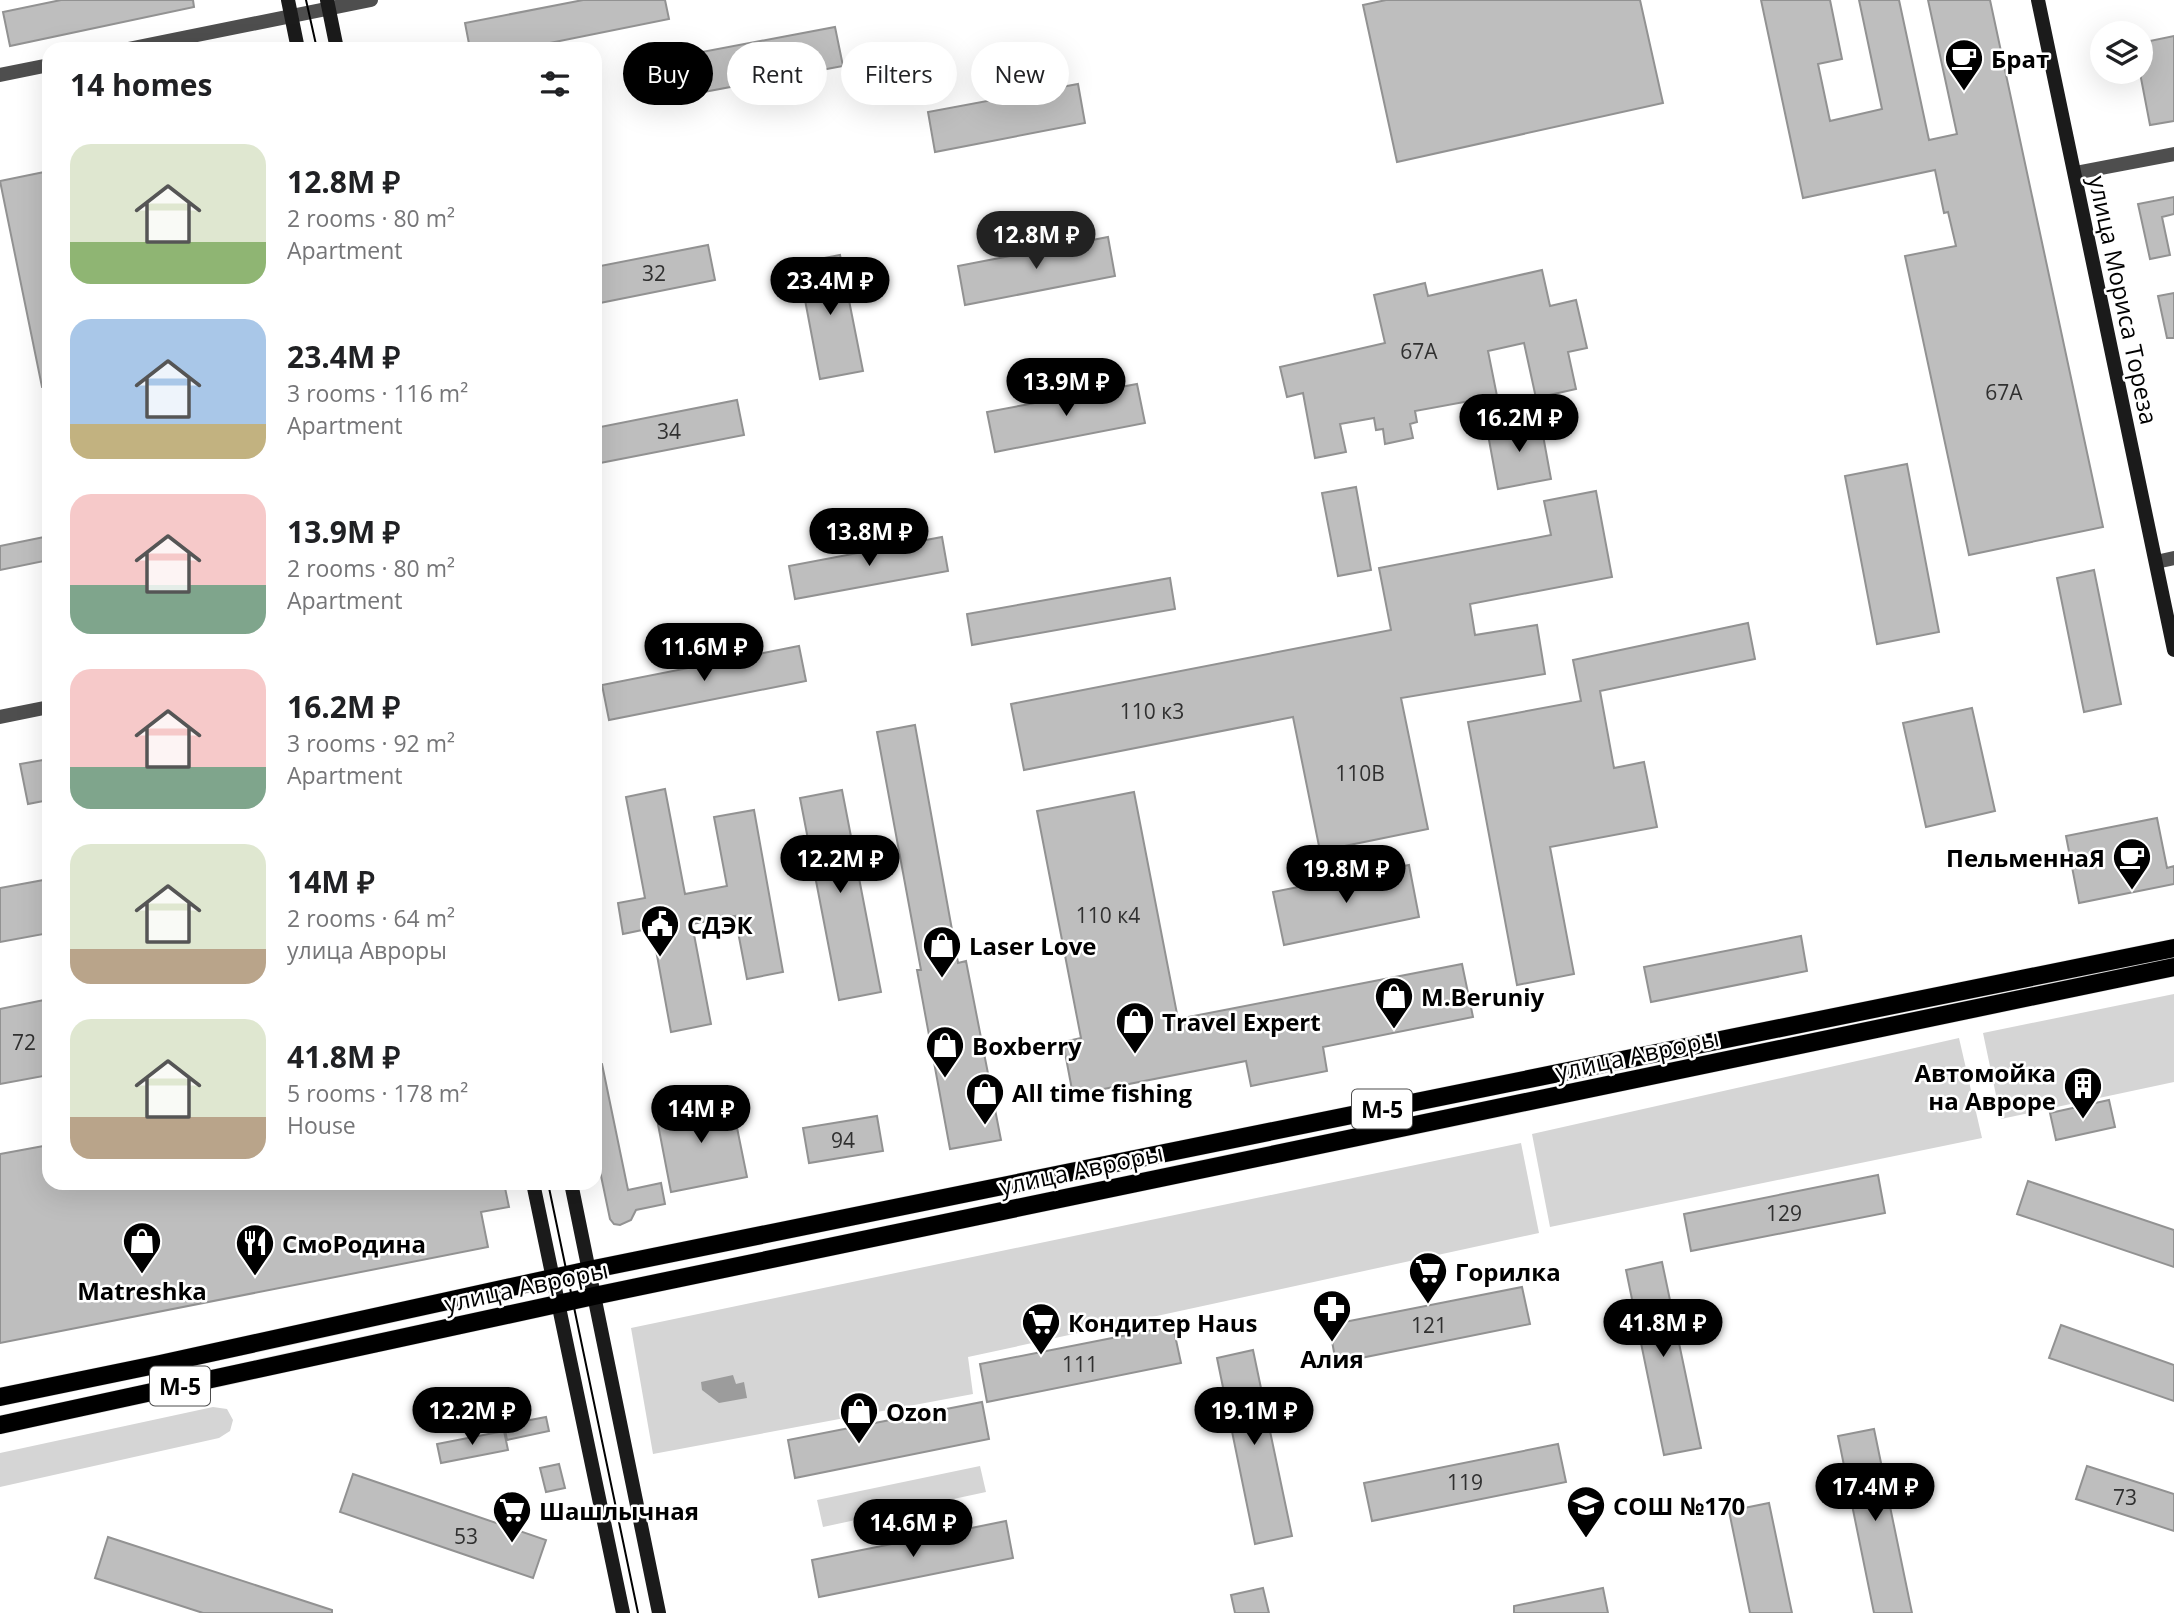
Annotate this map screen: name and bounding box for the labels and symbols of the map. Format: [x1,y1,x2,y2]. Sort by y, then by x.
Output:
cafe icon: Брат [1943,37,1985,92]
place label: Брат [1991,42,2049,75]
street label: улица Мориса Тореза [2082,173,2166,427]
pin: 12.8M ₽ [971,212,1101,271]
pin: 23.4M ₽ [765,258,895,317]
house number: 32 [642,259,666,287]
house number: 67А [1400,337,1438,365]
pin: 13.9M ₽ [1001,358,1131,418]
house number: 67А [1985,378,2023,406]
pin: 16.2M ₽ [1454,394,1584,454]
house number: 34 [657,417,681,445]
pin: 13.8M ₽ [804,508,934,568]
pin: 11.6M ₽ [639,624,769,683]
house number: 110 к3 [1120,697,1184,725]
house number: 110В [1335,759,1385,787]
pin: 12.2M ₽ [775,836,905,895]
cafe icon: ПельменнаЯ [2111,836,2153,891]
place label: ПельменнаЯ [1946,841,2105,874]
pin: 19.8M ₽ [1281,846,1411,905]
house number: 110 к4 [1076,901,1140,929]
public building icon: СДЭК [639,903,681,958]
place label: СДЭК [687,908,754,941]
shop icon: Laser Love [921,924,963,979]
place label: Laser Love [969,929,1097,962]
shop icon: M.Beruniy [1373,975,1415,1030]
place label: M.Beruniy [1421,980,1545,1013]
shop icon: Travel Expert [1114,1000,1156,1055]
place label: Travel Expert [1162,1005,1321,1038]
street label: улица Авроры [1552,1021,1722,1087]
shop icon: Boxberry [924,1024,966,1079]
house number: 72 [12,1028,36,1056]
place label: Boxberry [972,1029,1082,1062]
place label: Автомойка на Авроре [1914,1056,2056,1117]
building icon: Автомойка на Авроре [2062,1065,2104,1120]
shop icon: All time fishing [964,1071,1006,1126]
place label: All time fishing [1012,1076,1193,1109]
pin: 14M ₽ [652,1086,750,1145]
road number: М-5 [1352,1090,1412,1128]
house number: 94 [831,1126,855,1154]
street label: улица Авроры [996,1136,1166,1202]
house number: 129 [1766,1199,1802,1227]
shop icon: Matreshka [121,1220,163,1275]
restaurant icon: СмоРодина [234,1222,276,1277]
place label: СмоРодина [282,1227,426,1260]
supermarket icon: Горилка [1407,1250,1449,1305]
street label: улица Авроры [441,1253,611,1319]
place label: Горилка [1455,1255,1561,1288]
place label: Matreshka [77,1274,207,1307]
pharmacy icon: Алия [1311,1288,1353,1343]
pin: 41.8M ₽ [1598,1300,1728,1359]
supermarket icon: Кондитер Haus [1020,1301,1062,1356]
place label: Кондитер Haus [1068,1306,1258,1339]
house number: 121 [1411,1311,1447,1339]
place label: Алия [1300,1342,1364,1375]
house number: 111 [1062,1350,1098,1378]
road number: М-5 [150,1366,210,1406]
pin: 12.2M ₽ [407,1388,537,1447]
pin: 19.1M ₽ [1189,1388,1319,1447]
shop icon: Ozon [838,1390,880,1445]
place label: Ozon [886,1395,947,1428]
pin: 17.4M ₽ [1810,1464,1940,1523]
house number: 119 [1447,1468,1483,1496]
house number: 73 [2113,1483,2137,1511]
school or university icon: СОШ №170 [1565,1484,1607,1539]
supermarket icon: Шашлычная [491,1489,533,1544]
place label: СОШ №170 [1613,1489,1745,1522]
place label: Шашлычная [539,1494,699,1527]
pin: 14.6M ₽ [848,1500,978,1559]
house number: 53 [454,1522,478,1550]

